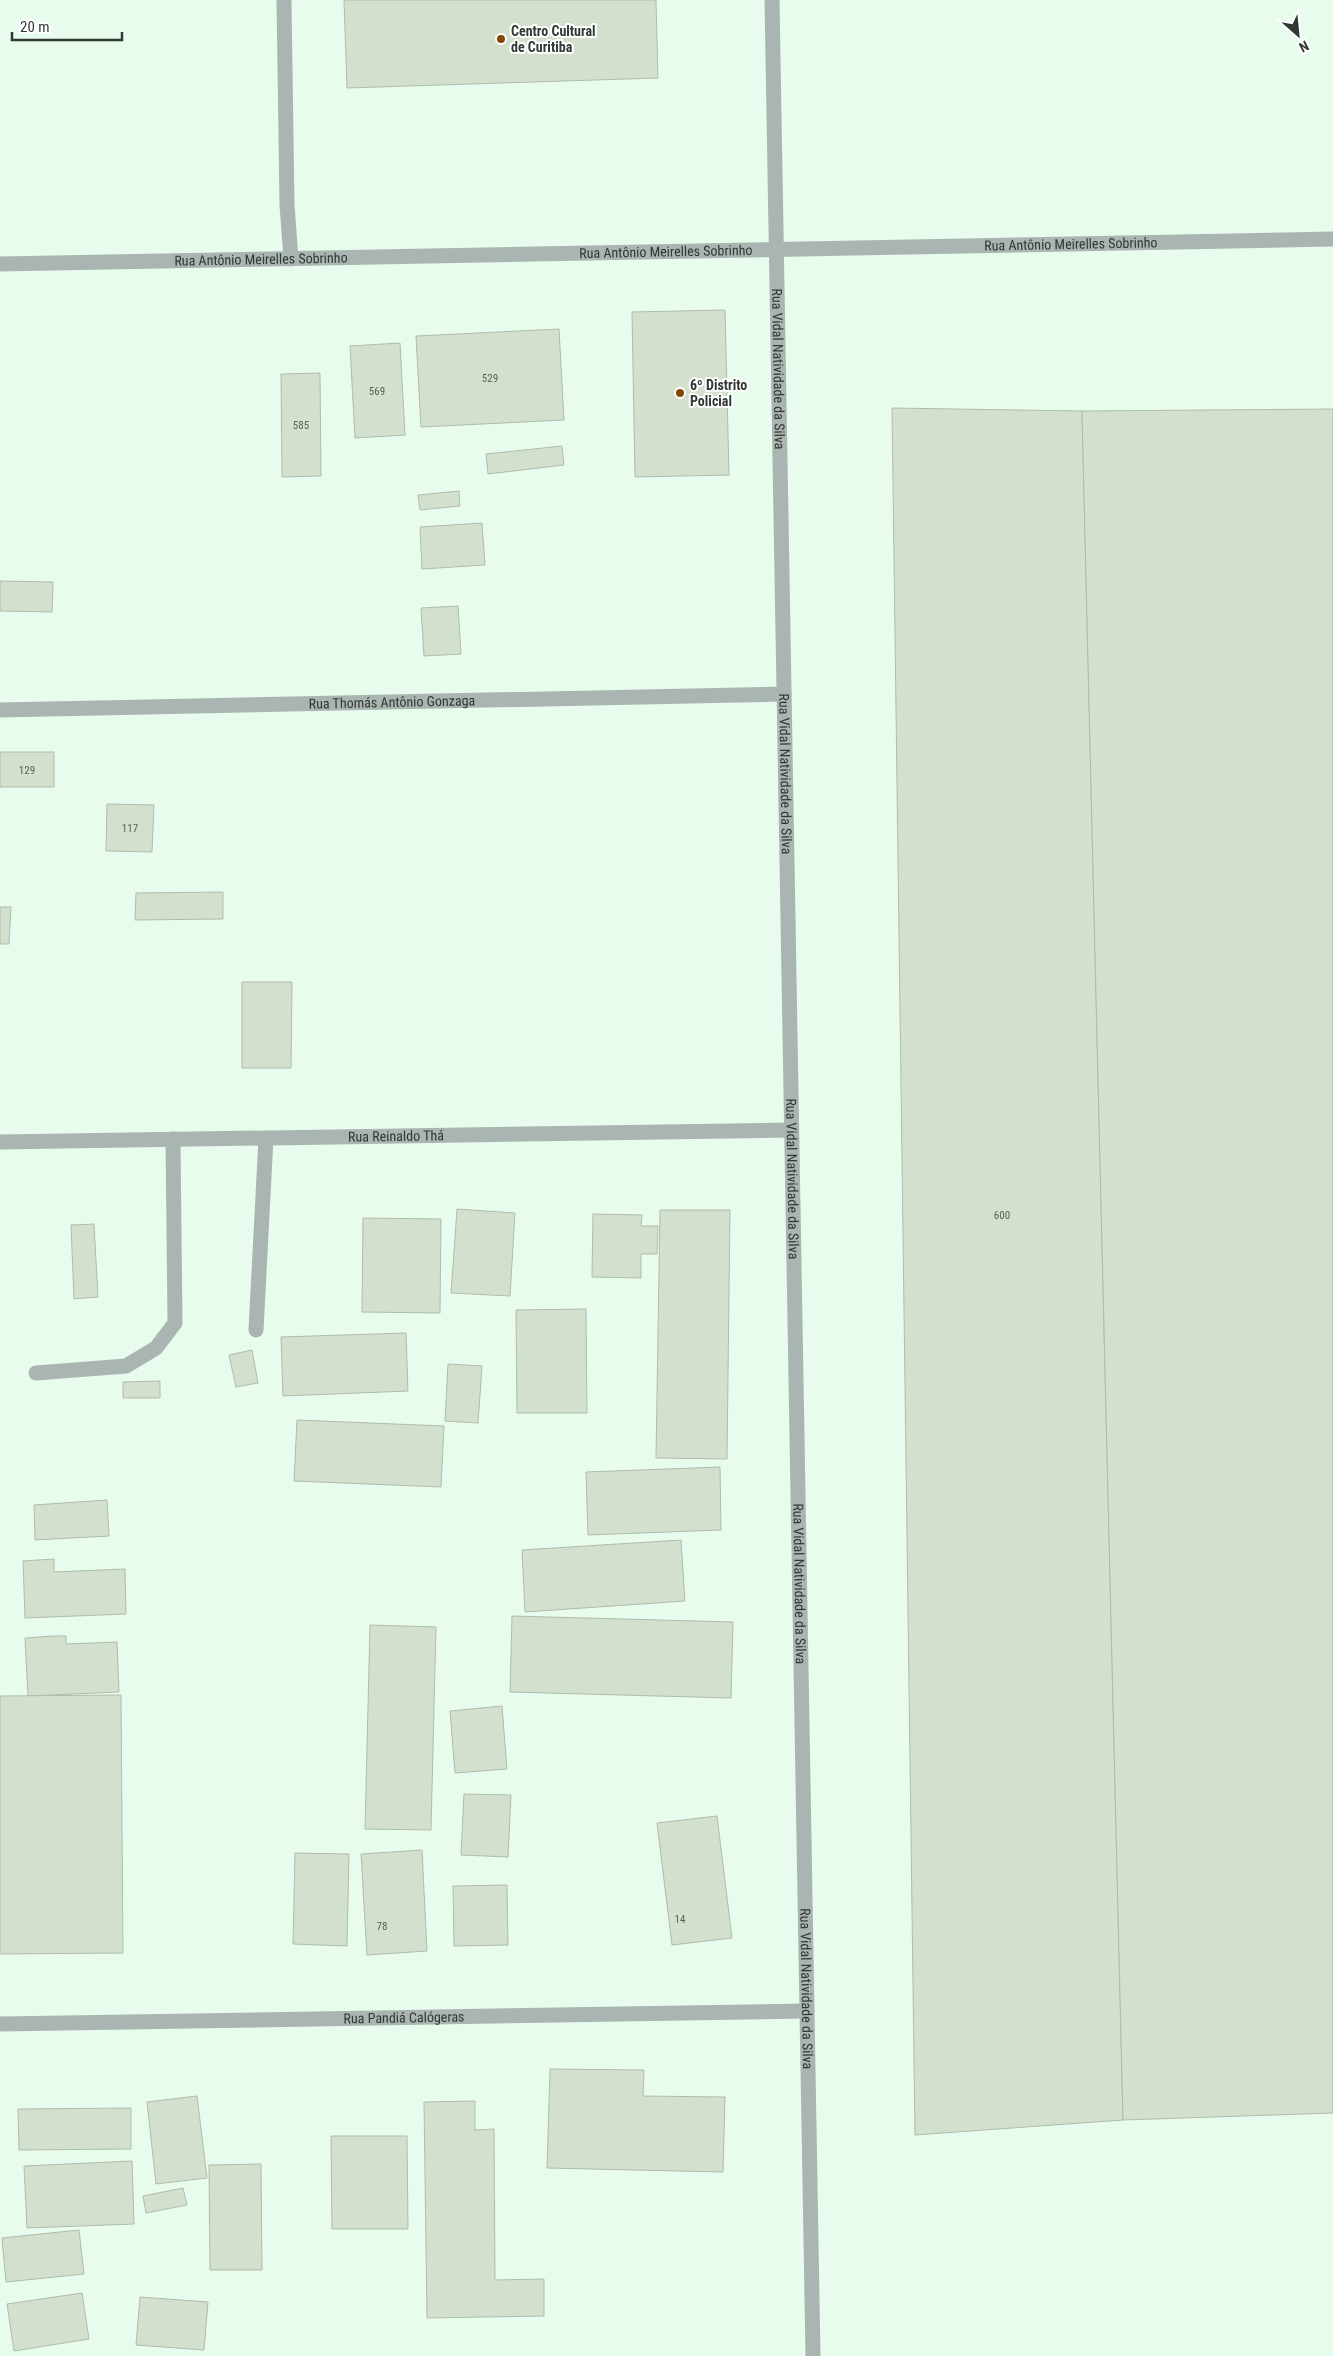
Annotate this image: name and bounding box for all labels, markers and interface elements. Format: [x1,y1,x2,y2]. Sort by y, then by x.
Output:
scale bar [12,10,122,42]
north arrow [1273,10,1323,60]
text: 20 m [20,18,50,36]
place label: Centro Cultural de Curitiba [511,23,596,55]
marker: Centro Cultural de Curitiba [495,33,507,45]
text: N [1296,38,1311,56]
street label: Rua Antônio Meirelles Sobrinho [984,234,1158,254]
street label: Rua Antônio Meirelles Sobrinho [579,242,753,261]
street label: Rua Antônio Meirelles Sobrinho [174,249,348,269]
street label: Rua Vidal Natividade da Silva [769,288,788,450]
house number: 529 [482,372,498,385]
place label: 6º Distrito Policial [690,377,747,409]
house number: 569 [369,385,385,398]
marker: 6º Distrito Policial [674,387,686,399]
house number: 585 [293,419,309,432]
street label: Rua Thomás Antônio Gonzaga [308,692,475,712]
street label: Rua Vidal Natividade da Silva [776,693,795,854]
house number: 129 [19,764,35,777]
house number: 117 [122,822,138,835]
street label: Rua Vidal Natividade da Silva [783,1098,802,1259]
street label: Rua Reinaldo Thá [348,1127,444,1145]
house number: 600 [994,1209,1010,1222]
street label: Rua Vidal Natividade da Silva [790,1503,809,1664]
street label: Rua Vidal Natividade da Silva [797,1908,816,2069]
house number: 14 [675,1913,686,1926]
house number: 78 [377,1920,387,1933]
street label: Rua Pandiá Calógeras [343,2009,465,2026]

